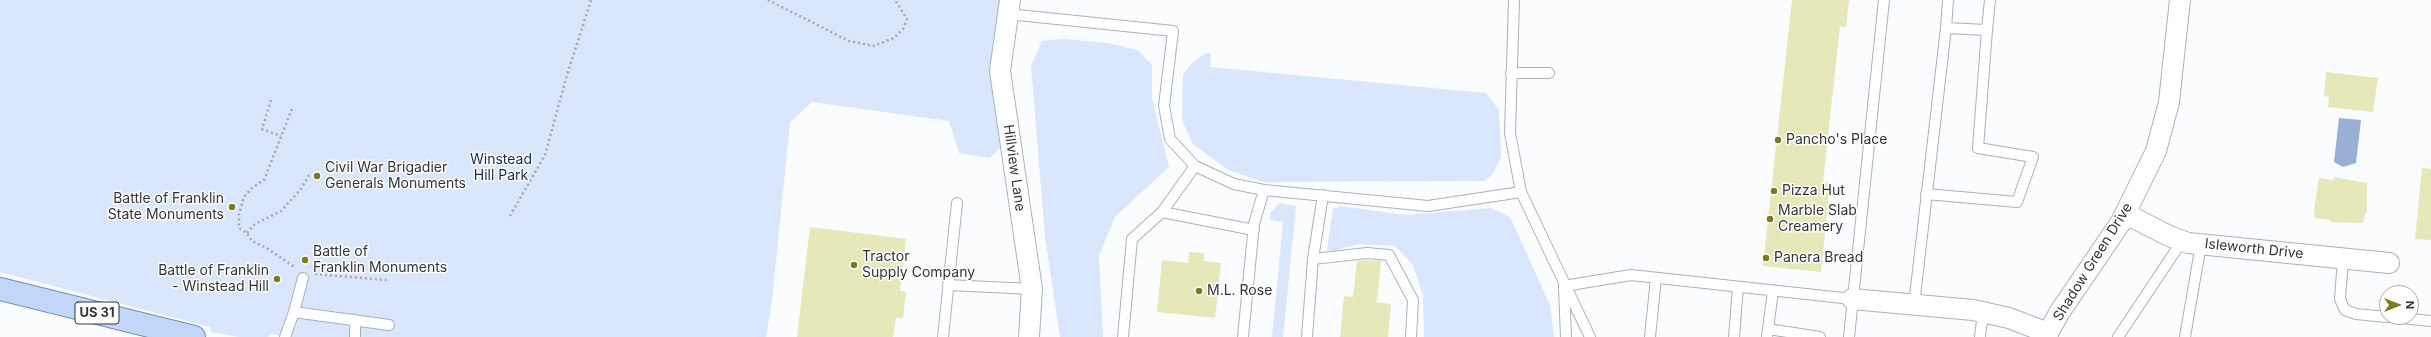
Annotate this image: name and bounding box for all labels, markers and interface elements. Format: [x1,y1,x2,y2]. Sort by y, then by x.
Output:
street label: Hillview Lane [1000,124,1028,212]
place label: Pancho's Place [1786,132,1887,148]
marker: Pancho's Place [1773,135,1783,145]
park label: Winstead Hill Park [470,152,532,184]
place label: Civil War Brigadier Generals Monuments [325,160,466,192]
marker: Civil War Brigadier Generals Monuments [312,171,322,181]
place label: Pizza Hut [1782,183,1845,199]
marker: Pizza Hut [1769,186,1779,196]
place label: Battle of Franklin State Monuments [108,191,224,224]
street label: Shadow Green Drive [2050,200,2136,324]
marker: Battle of Franklin State Monuments [227,202,237,212]
place label: Marble Slab Creamery [1778,203,1857,236]
marker: Marble Slab Creamery [1765,214,1775,224]
street label: Isleworth Drive [2204,235,2304,263]
place label: Battle of Franklin Monuments [313,244,447,276]
place label: Tractor Supply Company [862,249,975,282]
place label: Panera Bread [1774,250,1863,266]
marker: Panera Bread [1761,253,1771,263]
marker: Battle of Franklin Monuments [300,255,310,265]
marker: Tractor Supply Company [849,260,859,270]
place label: Battle of Franklin - Winstead Hill [158,263,269,296]
marker: Battle of Franklin - Winstead Hill [272,274,282,284]
place label: M.L. Rose [1207,283,1272,299]
north arrow [2379,285,2419,325]
marker: M.L. Rose [1194,286,1204,296]
text: N [2403,301,2417,309]
road number: US 31 [75,302,119,324]

